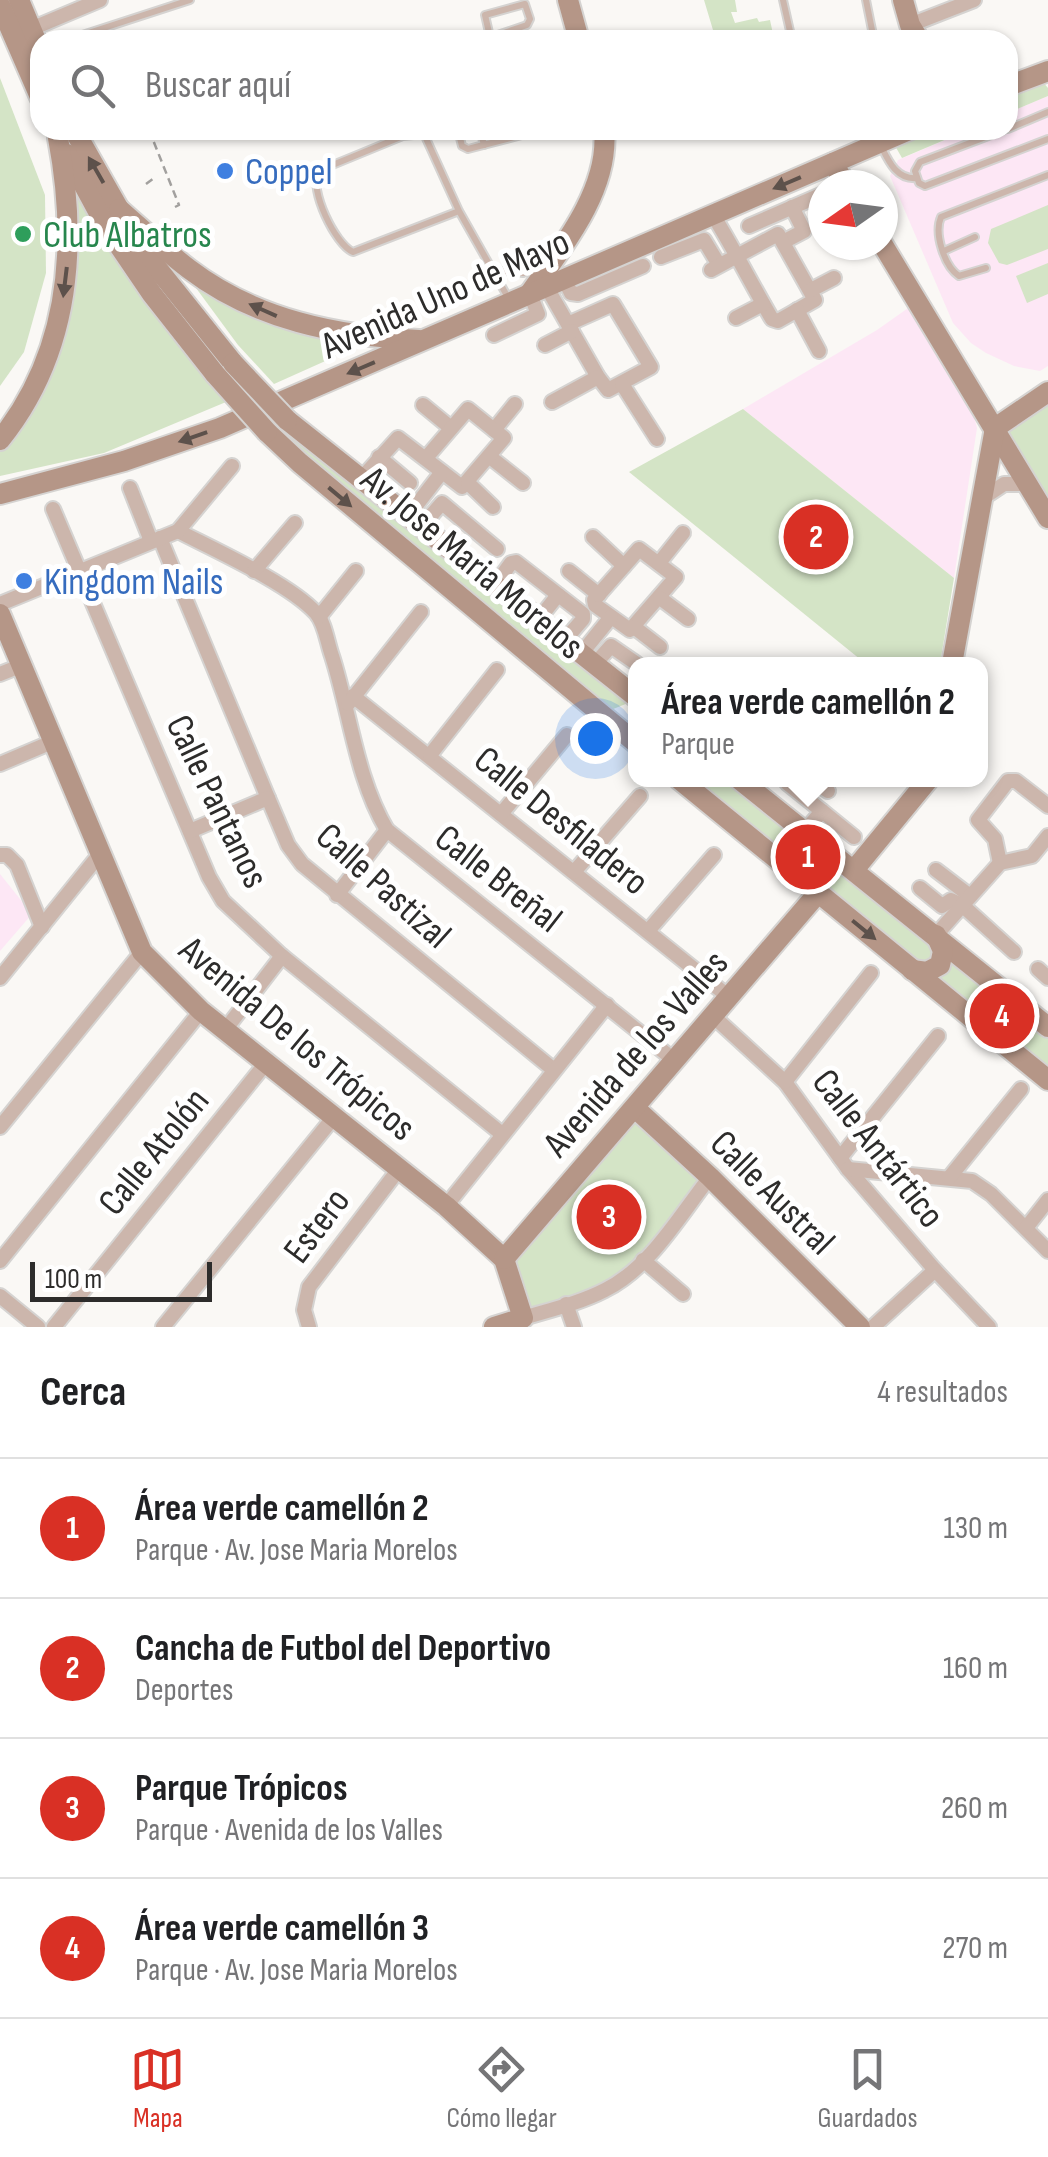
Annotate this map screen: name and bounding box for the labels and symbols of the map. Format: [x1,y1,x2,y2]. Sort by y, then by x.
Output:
place label: Coppel [245,150,333,195]
one-way arrow [88,156,106,184]
marker: Coppel [214,160,236,182]
north arrow [808,170,898,260]
one-way arrow [773,175,802,191]
place label: Club Albatros [43,213,212,258]
street label: Avenida Uno de Mayo [314,220,576,370]
marker: Club Albatros [12,223,34,245]
one-way arrow [57,267,73,298]
one-way arrow [248,302,277,319]
one-way arrow [346,360,376,376]
one-way arrow [177,431,207,446]
street label: Av. Jose Maria Morelos [351,456,592,669]
one-way arrow [327,486,352,507]
pin: 2 [784,500,848,574]
place label: Kingdom Nails [44,560,223,605]
marker: Kingdom Nails [13,570,35,592]
street label: Calle Pantanos [156,708,278,895]
your location [570,713,621,764]
street label: Calle Desfiladero [465,737,657,905]
street label: Calle Pastizal [306,814,460,958]
street label: Calle Breñal [426,816,570,943]
pin: 1 [776,820,840,894]
one-way arrow [851,919,876,940]
street label: Avenida De los Trópicos [169,927,424,1151]
street label: Avenida de los Valles [534,942,738,1167]
pin: 4 [970,978,1034,1054]
street label: Calle Antártico [802,1061,954,1237]
street label: Calle Atolón [89,1079,219,1225]
street label: Calle Austral [700,1122,843,1265]
street label: Estero [275,1180,360,1272]
pin: 3 [576,1180,642,1254]
scale bar [30,1257,212,1302]

